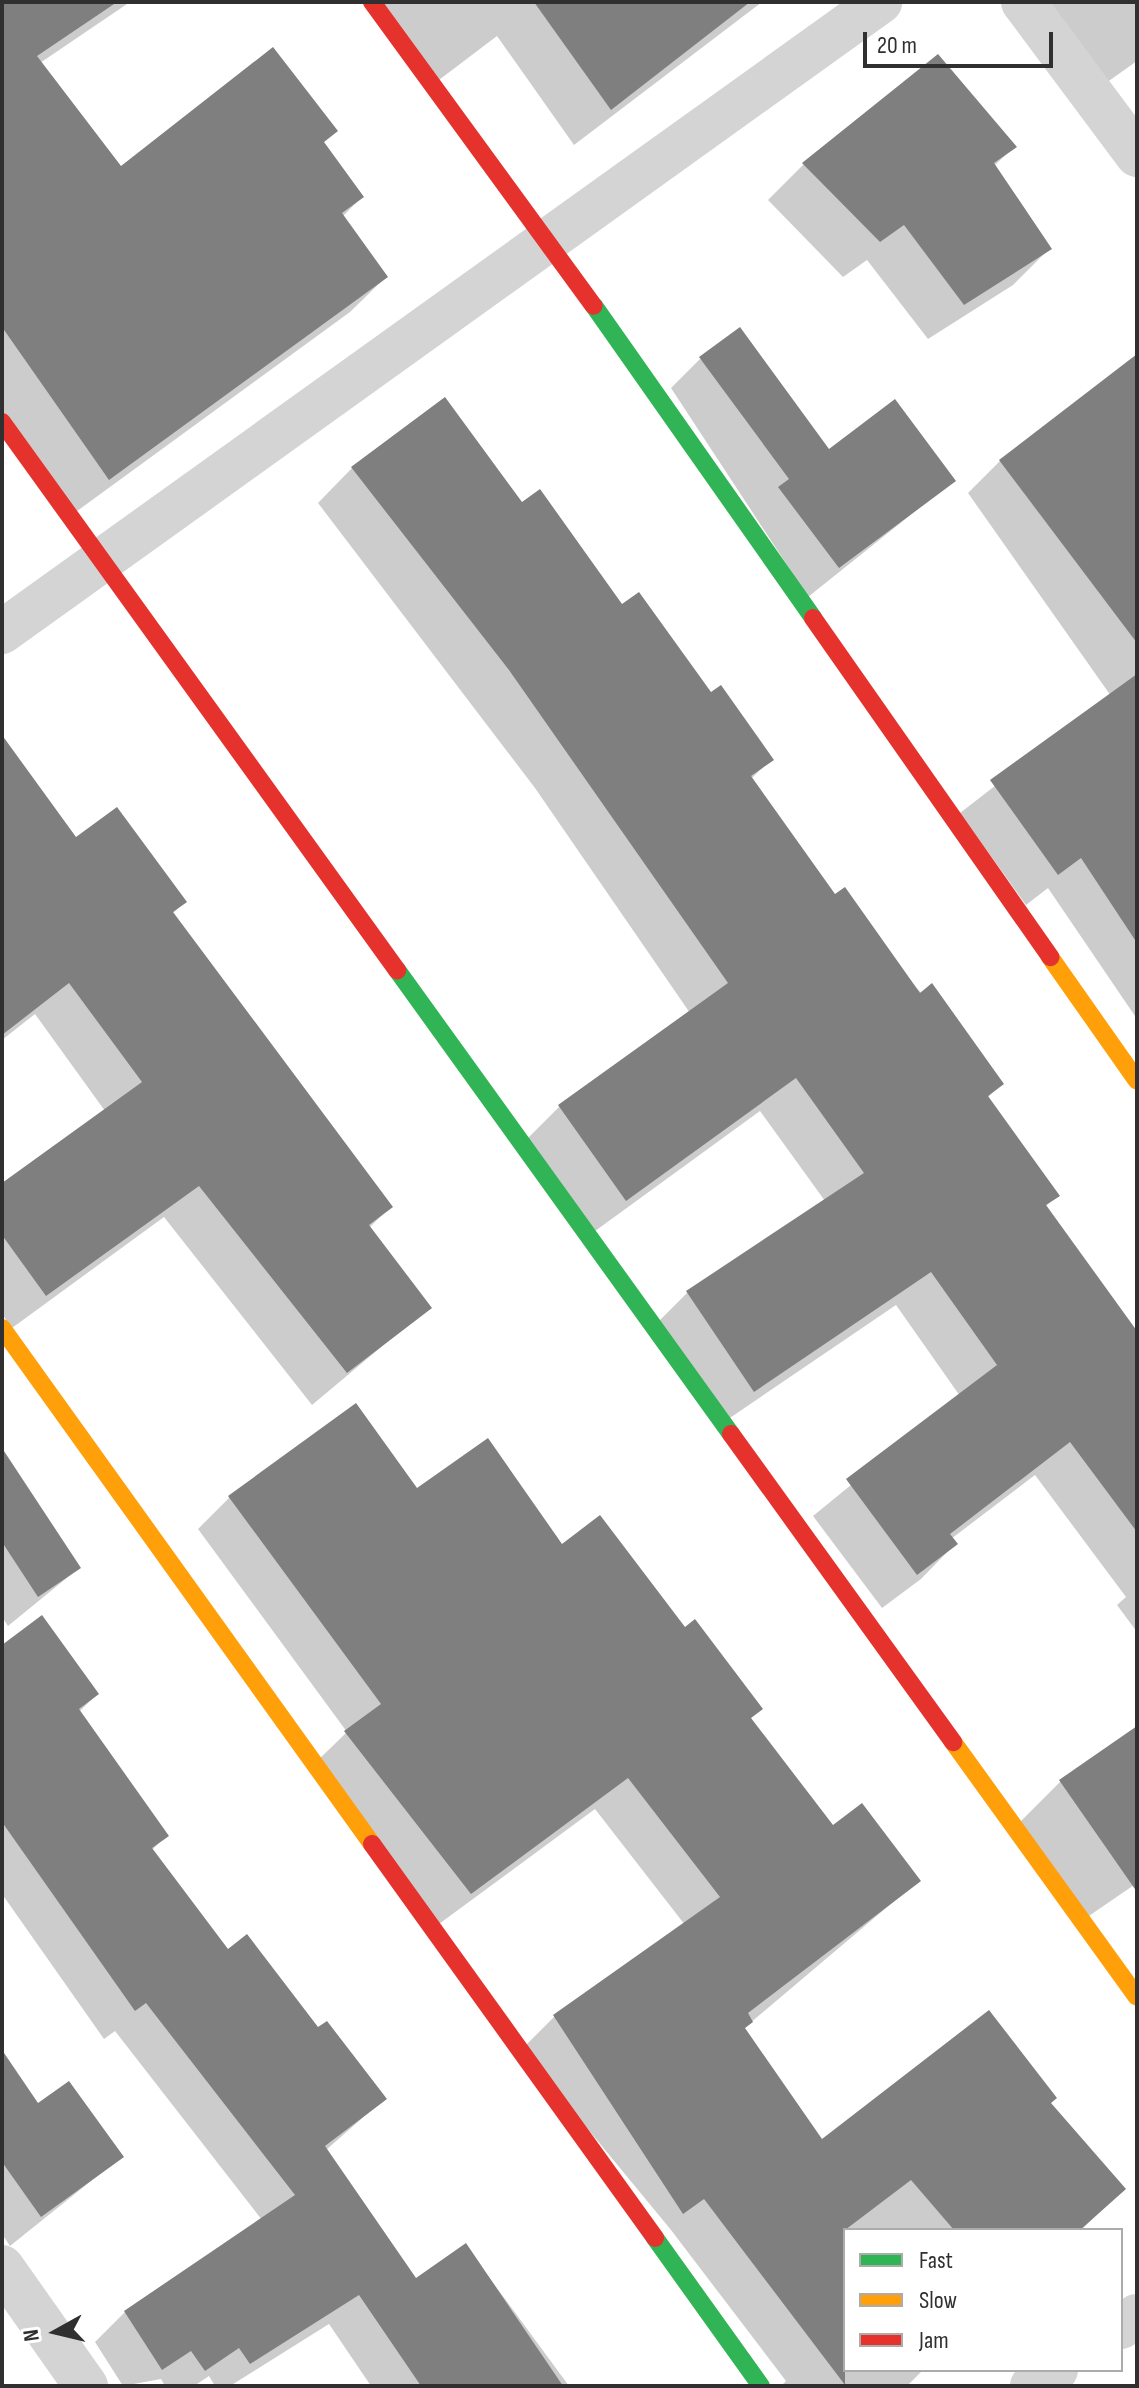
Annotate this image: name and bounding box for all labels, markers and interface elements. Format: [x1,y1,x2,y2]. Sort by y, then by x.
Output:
scale bar [867,16,1057,66]
text: 20 m [877,31,917,60]
legend [843,2228,1123,2372]
text: Fast [919,2246,953,2275]
text: Slow [919,2286,957,2315]
north arrow [16,2292,96,2372]
text: Jam [919,2326,949,2355]
text: N [18,2328,46,2343]

